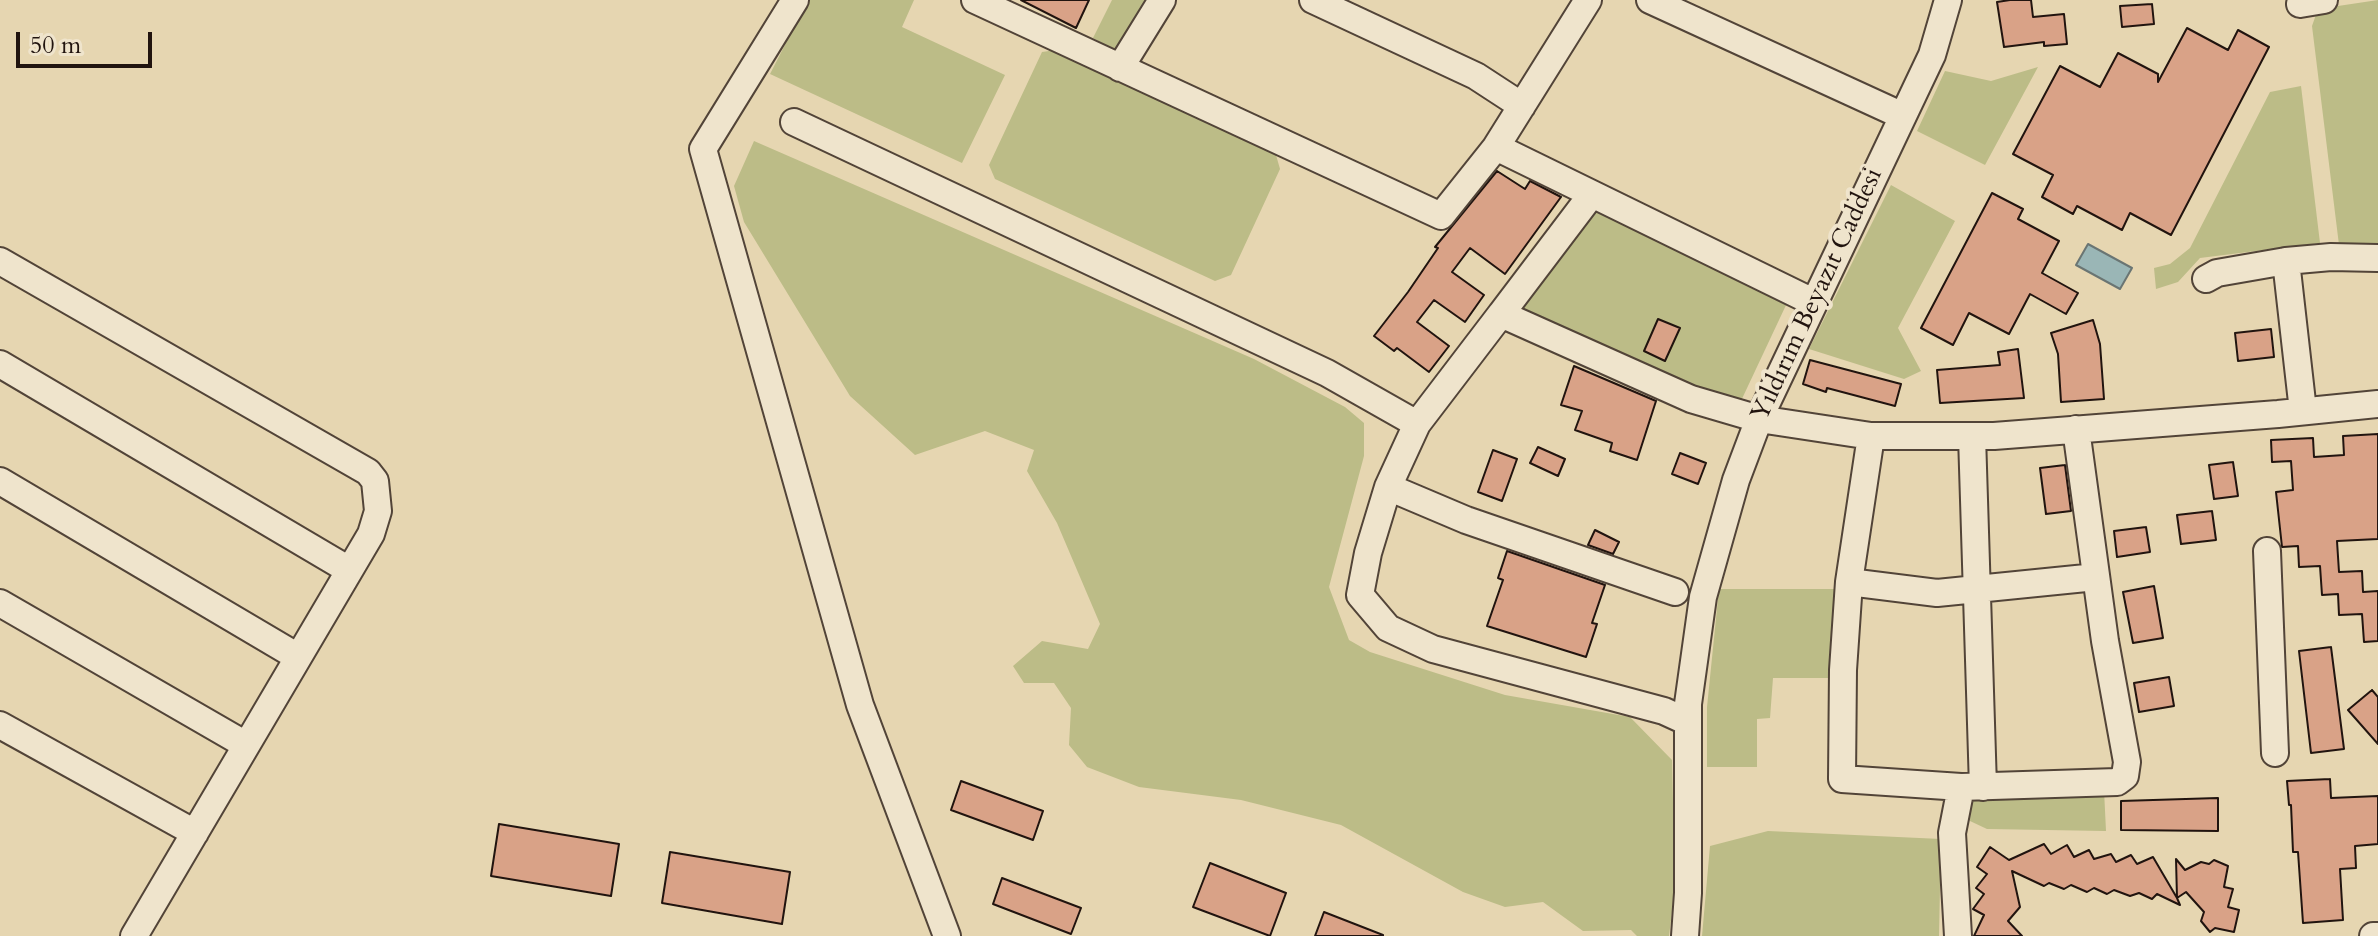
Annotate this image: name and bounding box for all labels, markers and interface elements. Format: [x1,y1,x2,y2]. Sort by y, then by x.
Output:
scale bar [20,16,156,66]
text: 50 m [30,29,81,62]
street label: Yıldırım Beyazıt Caddesi [1746,164,1890,426]

